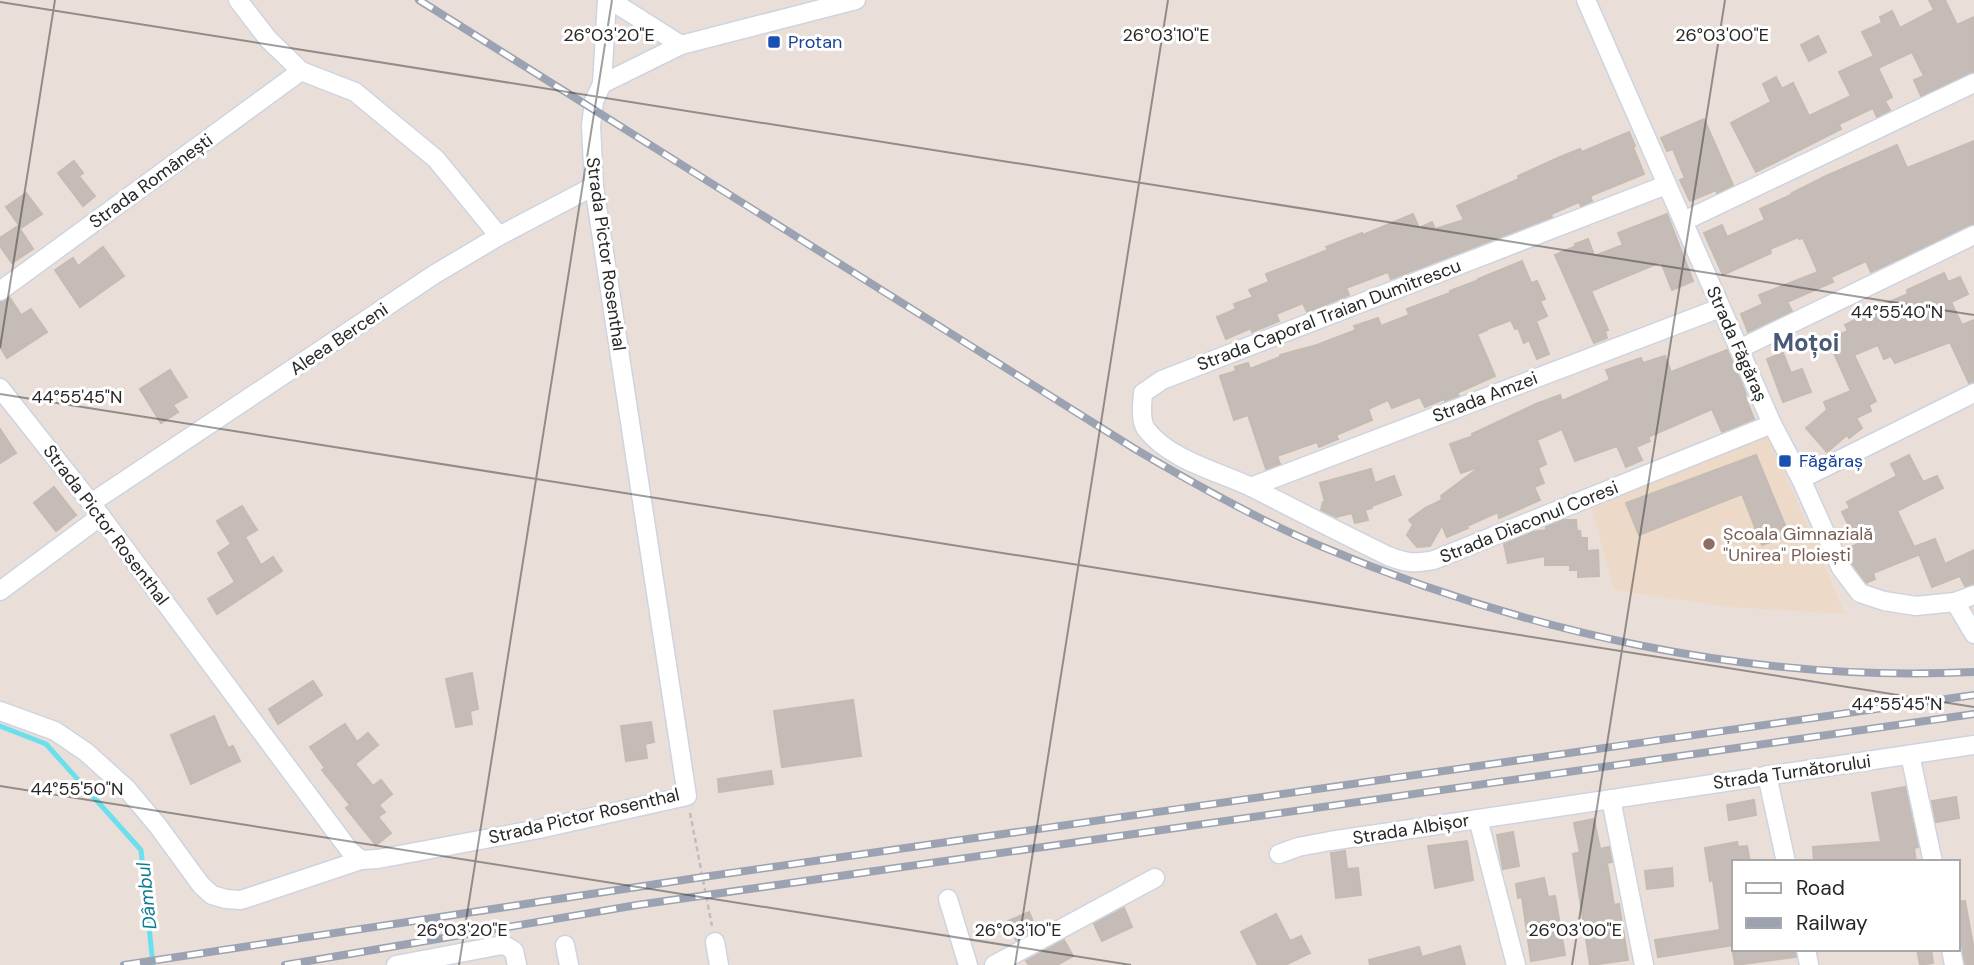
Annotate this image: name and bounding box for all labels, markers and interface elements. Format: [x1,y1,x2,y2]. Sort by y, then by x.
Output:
text: 26°03'20"E [563,23,655,47]
text: 26°03'10"E [1123,23,1210,47]
text: 26°03'00"E [1675,23,1769,47]
place label: Protan [788,30,842,54]
marker: Protan [766,34,782,50]
street label: Strada Românești [84,128,218,234]
street label: Strada Pictor Rosenthal [581,156,631,352]
street label: Strada Caporal Traian Dumitrescu [1194,253,1464,377]
street label: Strada Făgăraș [1701,283,1773,405]
street label: Aleea Berceni [285,297,393,381]
text: 44°55'40"N [1851,300,1943,324]
district label: Moțoi [1773,327,1839,359]
street label: Strada Amzei [1429,366,1541,428]
text: 44°55'45"N [32,385,122,409]
street label: Strada Pictor Rosenthal [38,440,174,610]
place label: Făgăraș [1799,449,1863,473]
marker: Făgăraș [1777,453,1793,469]
street label: Strada Diaconul Coresi [1436,475,1622,569]
place label: Școala Gimnazială "Unirea" Ploiești [1723,522,1873,567]
marker: Școala Gimnazială "Unirea" Ploiești [1701,536,1717,552]
text: 44°55'45"N [1852,692,1942,716]
street label: Strada Turnătorului [1712,749,1872,795]
text: 44°55'50"N [31,777,123,801]
street label: Strada Pictor Rosenthal [486,782,682,850]
street label: Strada Albișor [1351,808,1471,850]
water label: Dâmbul [130,860,162,931]
legend [1732,860,1960,951]
text: Road [1796,874,1845,902]
text: Railway [1796,909,1868,937]
text: 26°03'20"E [416,918,508,942]
text: 26°03'10"E [975,918,1062,942]
text: 26°03'00"E [1528,918,1622,942]

